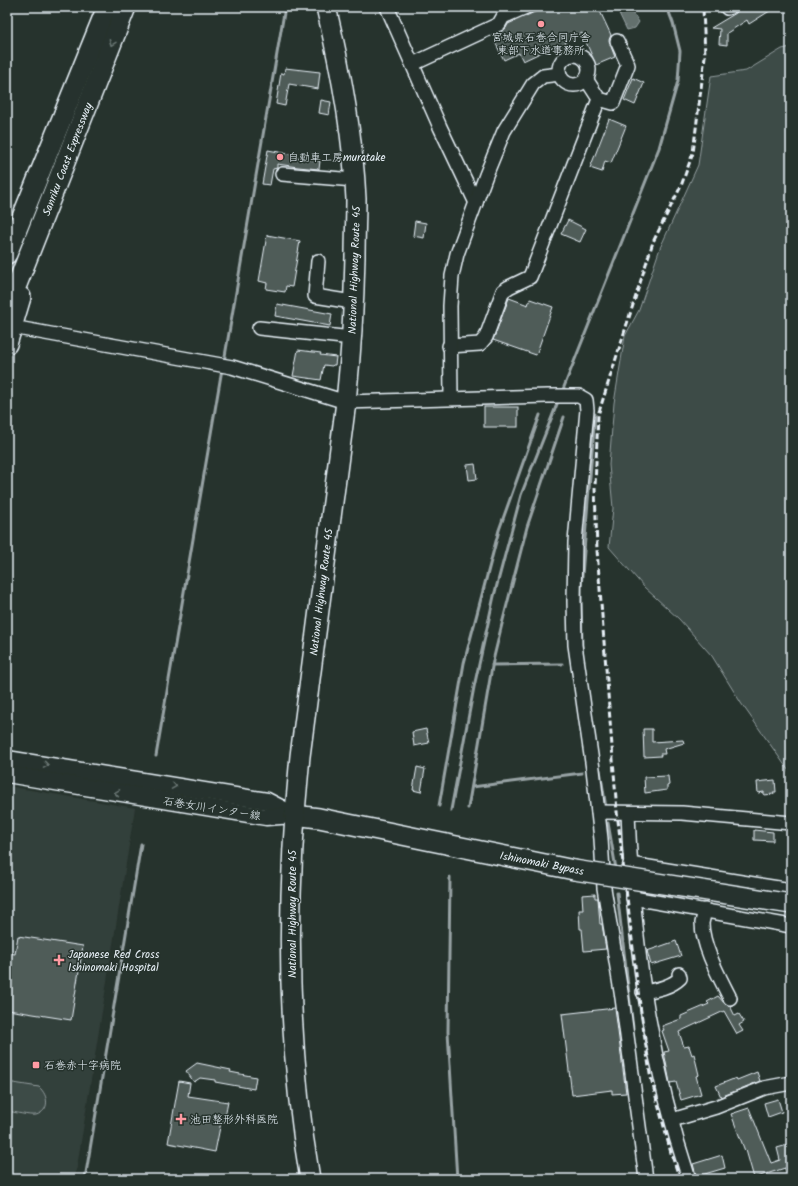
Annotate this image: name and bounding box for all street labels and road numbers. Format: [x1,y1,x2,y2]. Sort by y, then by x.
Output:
street label: Sanriku Coast Expressway [38,99,98,219]
street label: National Highway Route 45 [344,205,366,334]
street label: National Highway Route 45 [305,526,339,657]
street label: 石巻女川インター線 [162,792,262,826]
street label: Ishinomaki Bypass [498,847,586,881]
street label: National Highway Route 45 [284,849,302,978]

